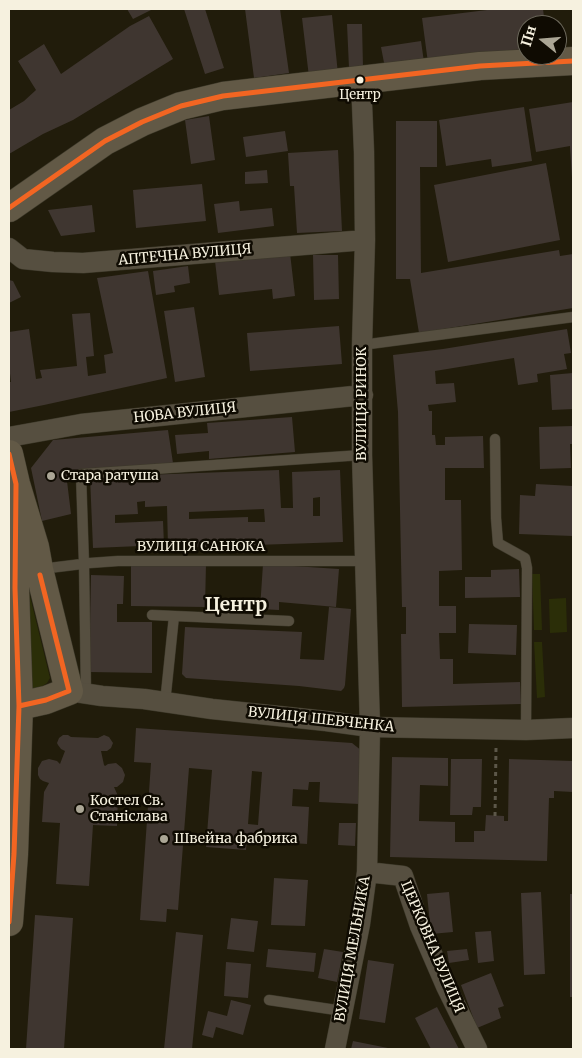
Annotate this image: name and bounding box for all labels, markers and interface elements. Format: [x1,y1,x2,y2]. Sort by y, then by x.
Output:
north arrow [517,15,567,65]
text: Пн [517,23,540,49]
marker: Центр [355,75,365,85]
place label: Центр [339,87,381,103]
street label: АПТЕЧНА ВУЛИЦЯ [118,241,252,269]
street label: ВУЛИЦЯ РИНОК [354,347,370,461]
street label: НОВА ВУЛИЦЯ [133,399,237,427]
place label: Стара ратуша [61,468,159,484]
marker: Стара ратуша [45,470,57,482]
street label: ВУЛИЦЯ САНЮКА [137,539,265,555]
district label: Центр [205,595,267,617]
street label: ВУЛИЦЯ ШЕВЧЕНКА [247,704,395,736]
place label: Костел Св. Станіслава [90,793,168,826]
marker: Костел Св. Станіслава [74,803,86,815]
place label: Швейна фабрика [174,831,298,847]
marker: Швейна фабрика [158,833,170,845]
street label: ВУЛИЦЯ МЕЛЬНИКА [332,875,374,1023]
street label: ЦЕРКОВНА ВУЛИЦЯ [397,878,467,1016]

